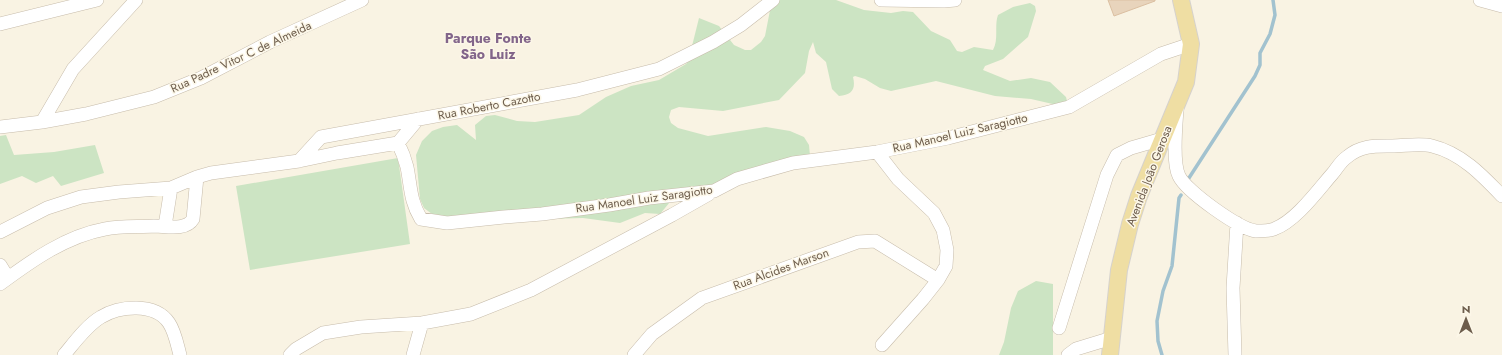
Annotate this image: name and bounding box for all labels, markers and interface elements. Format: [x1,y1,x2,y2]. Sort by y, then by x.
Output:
street label: Rua Padre Vitor C de Almeida [168,16,315,98]
district label: Parque Fonte São Luiz [445,28,531,64]
street label: Rua Roberto Cazotto [436,87,542,125]
street label: Rua Manoel Luiz Saragiotto [891,109,1030,157]
street label: Avenida João Gerosa [1122,123,1177,229]
street label: Rua Manoel Luiz Saragiotto [574,180,714,218]
street label: Rua Alcides Marson [731,243,831,295]
north arrow [1446,299,1486,339]
text: N [1462,301,1470,317]

